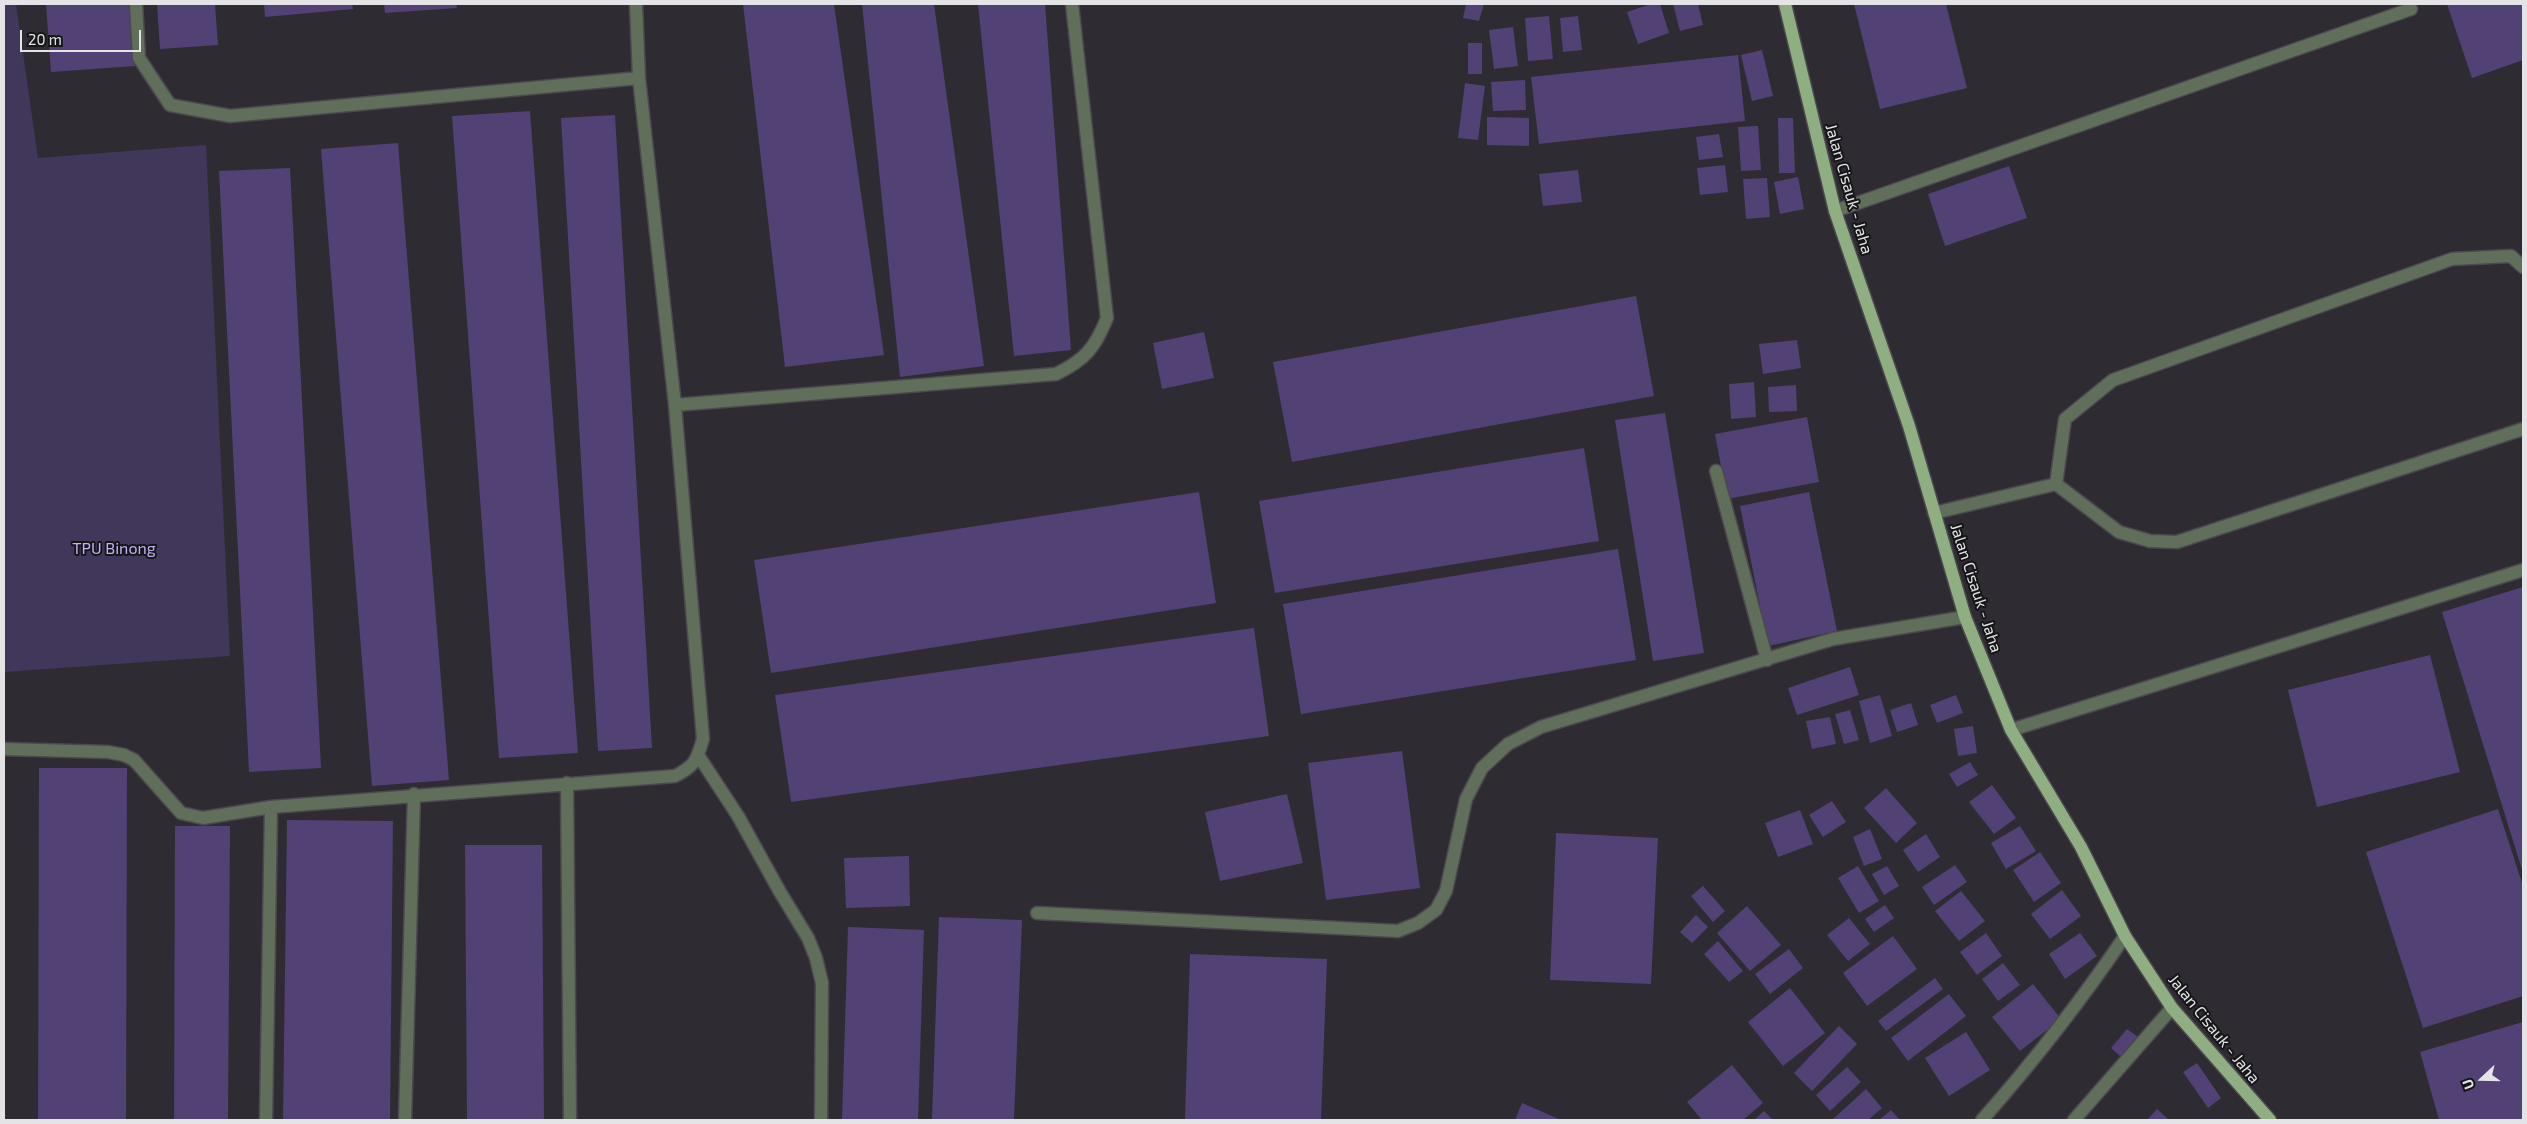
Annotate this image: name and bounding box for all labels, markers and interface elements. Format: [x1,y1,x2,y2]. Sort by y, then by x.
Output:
scale bar [22,20,144,52]
text: 20 m [28,30,62,48]
street label: Jalan Cisauk - Jaha [1821,122,1877,256]
street label: Jalan Cisauk - Jaha [1946,521,2006,655]
park label: TPU Binong [72,539,156,559]
street label: Jalan Cisauk - Jaha [2164,971,2264,1087]
north arrow [2457,1054,2507,1104]
text: U [2458,1077,2477,1092]

